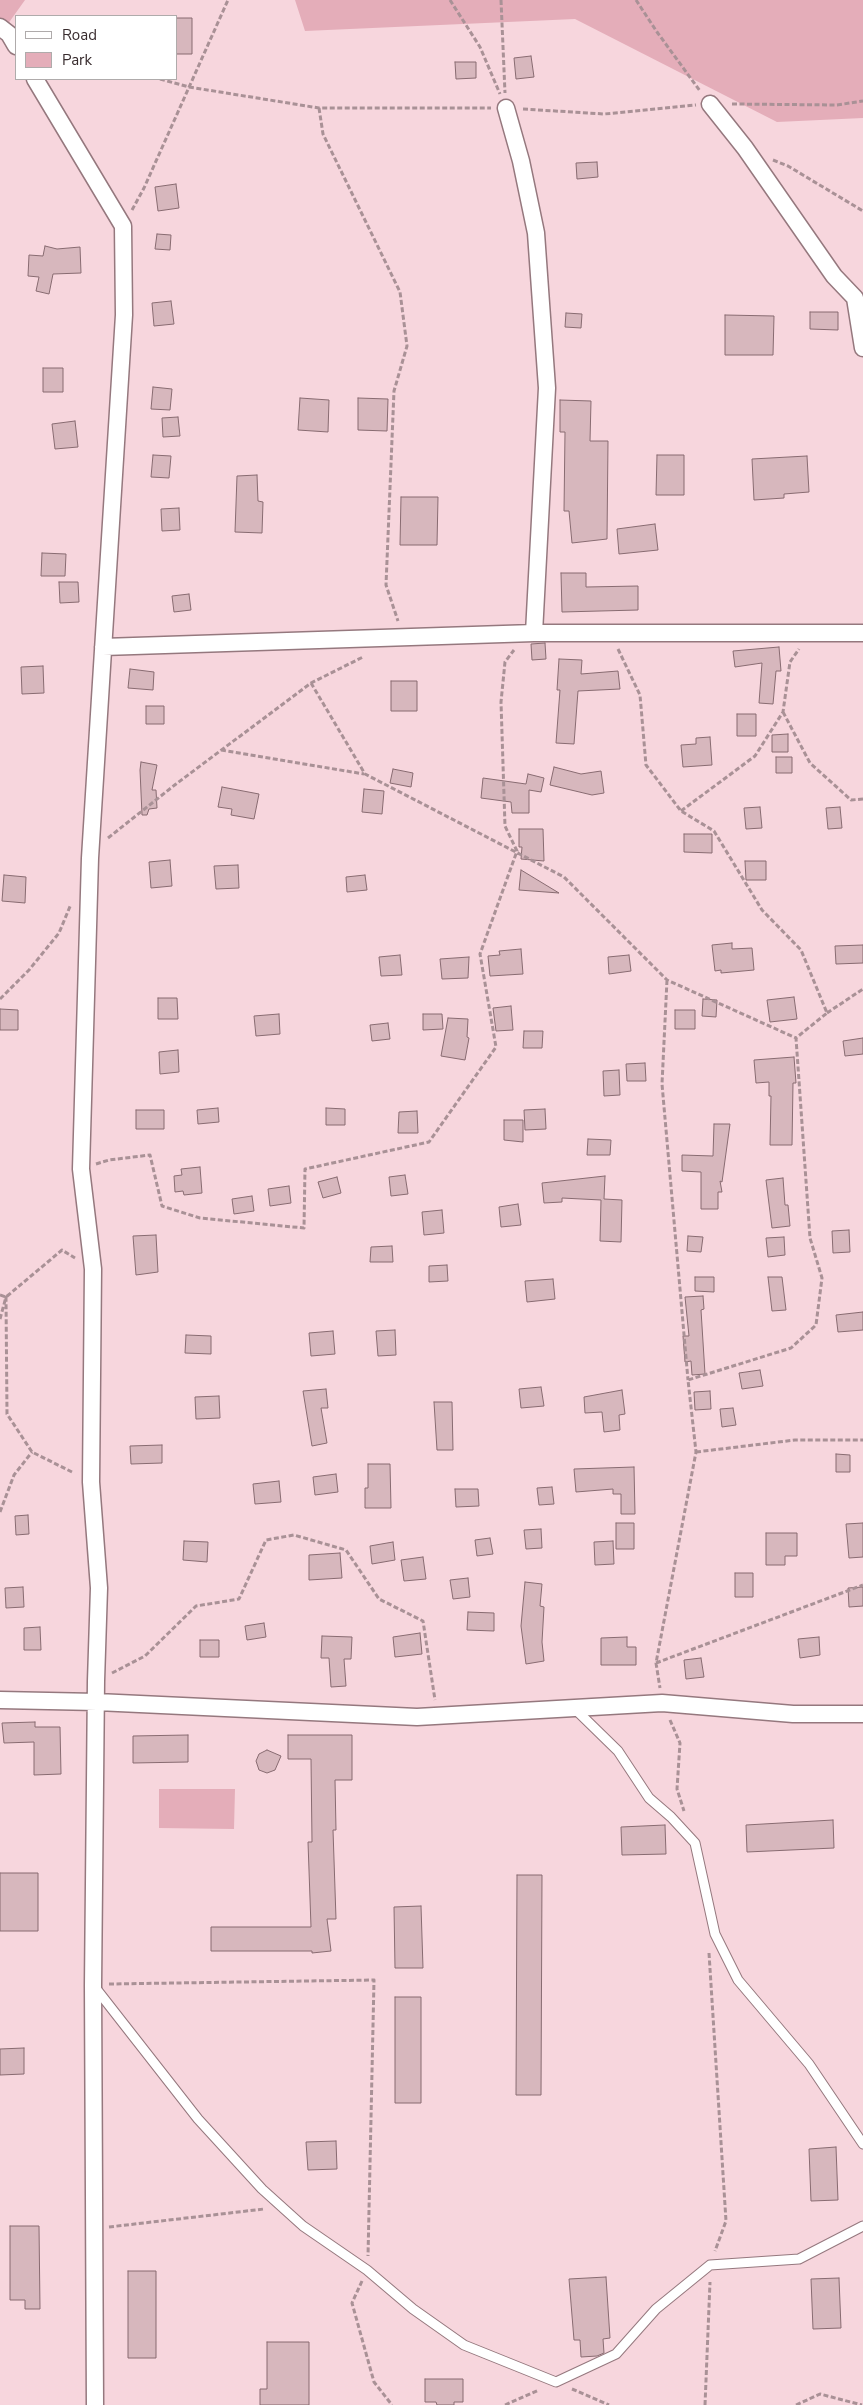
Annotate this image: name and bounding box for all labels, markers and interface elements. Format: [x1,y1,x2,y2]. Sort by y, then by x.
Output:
legend [15,15,178,80]
text: Road [62,25,97,45]
text: Park [62,50,92,70]

